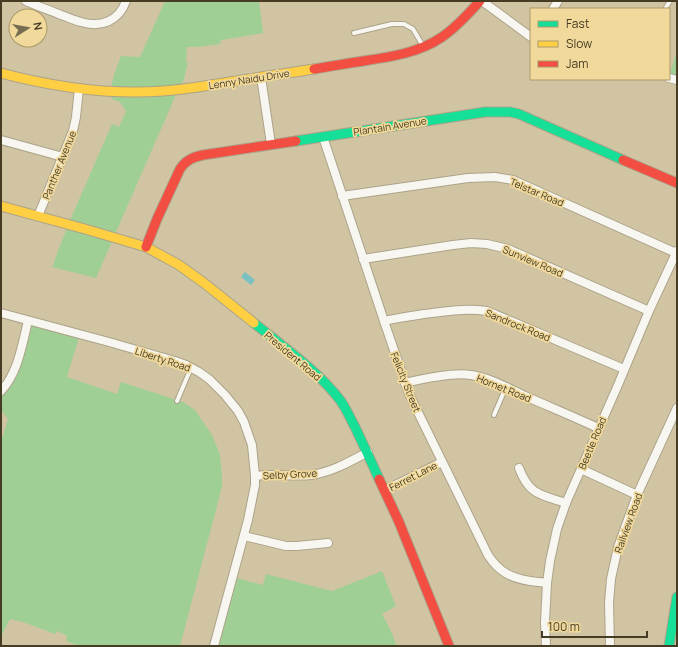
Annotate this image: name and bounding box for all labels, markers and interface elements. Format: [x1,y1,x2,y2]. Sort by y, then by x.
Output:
north arrow [8,8,48,48]
legend [530,8,670,80]
text: Fast [566,15,590,32]
text: N [30,21,46,31]
text: Slow [566,35,592,52]
text: Jam [566,55,588,72]
street label: Lenny Naidu Drive [208,66,291,92]
street label: Plantain Avenue [352,113,428,139]
street label: Panther Avenue [39,128,79,201]
street label: Telstar Road [508,174,566,210]
street label: Sunview Road [501,242,565,280]
street label: Sandrock Road [483,306,553,344]
street label: President Road [262,328,324,384]
street label: Liberty Road [133,343,193,375]
street label: Felicity Street [388,350,424,414]
street label: Hornet Road [475,371,533,405]
street label: Beetle Road [575,415,609,471]
street label: Ferret Lane [387,458,440,494]
street label: Selby Grove [263,466,318,482]
street label: Railview Road [611,491,645,555]
scale bar [542,613,647,639]
text: 100 m [548,618,580,635]

